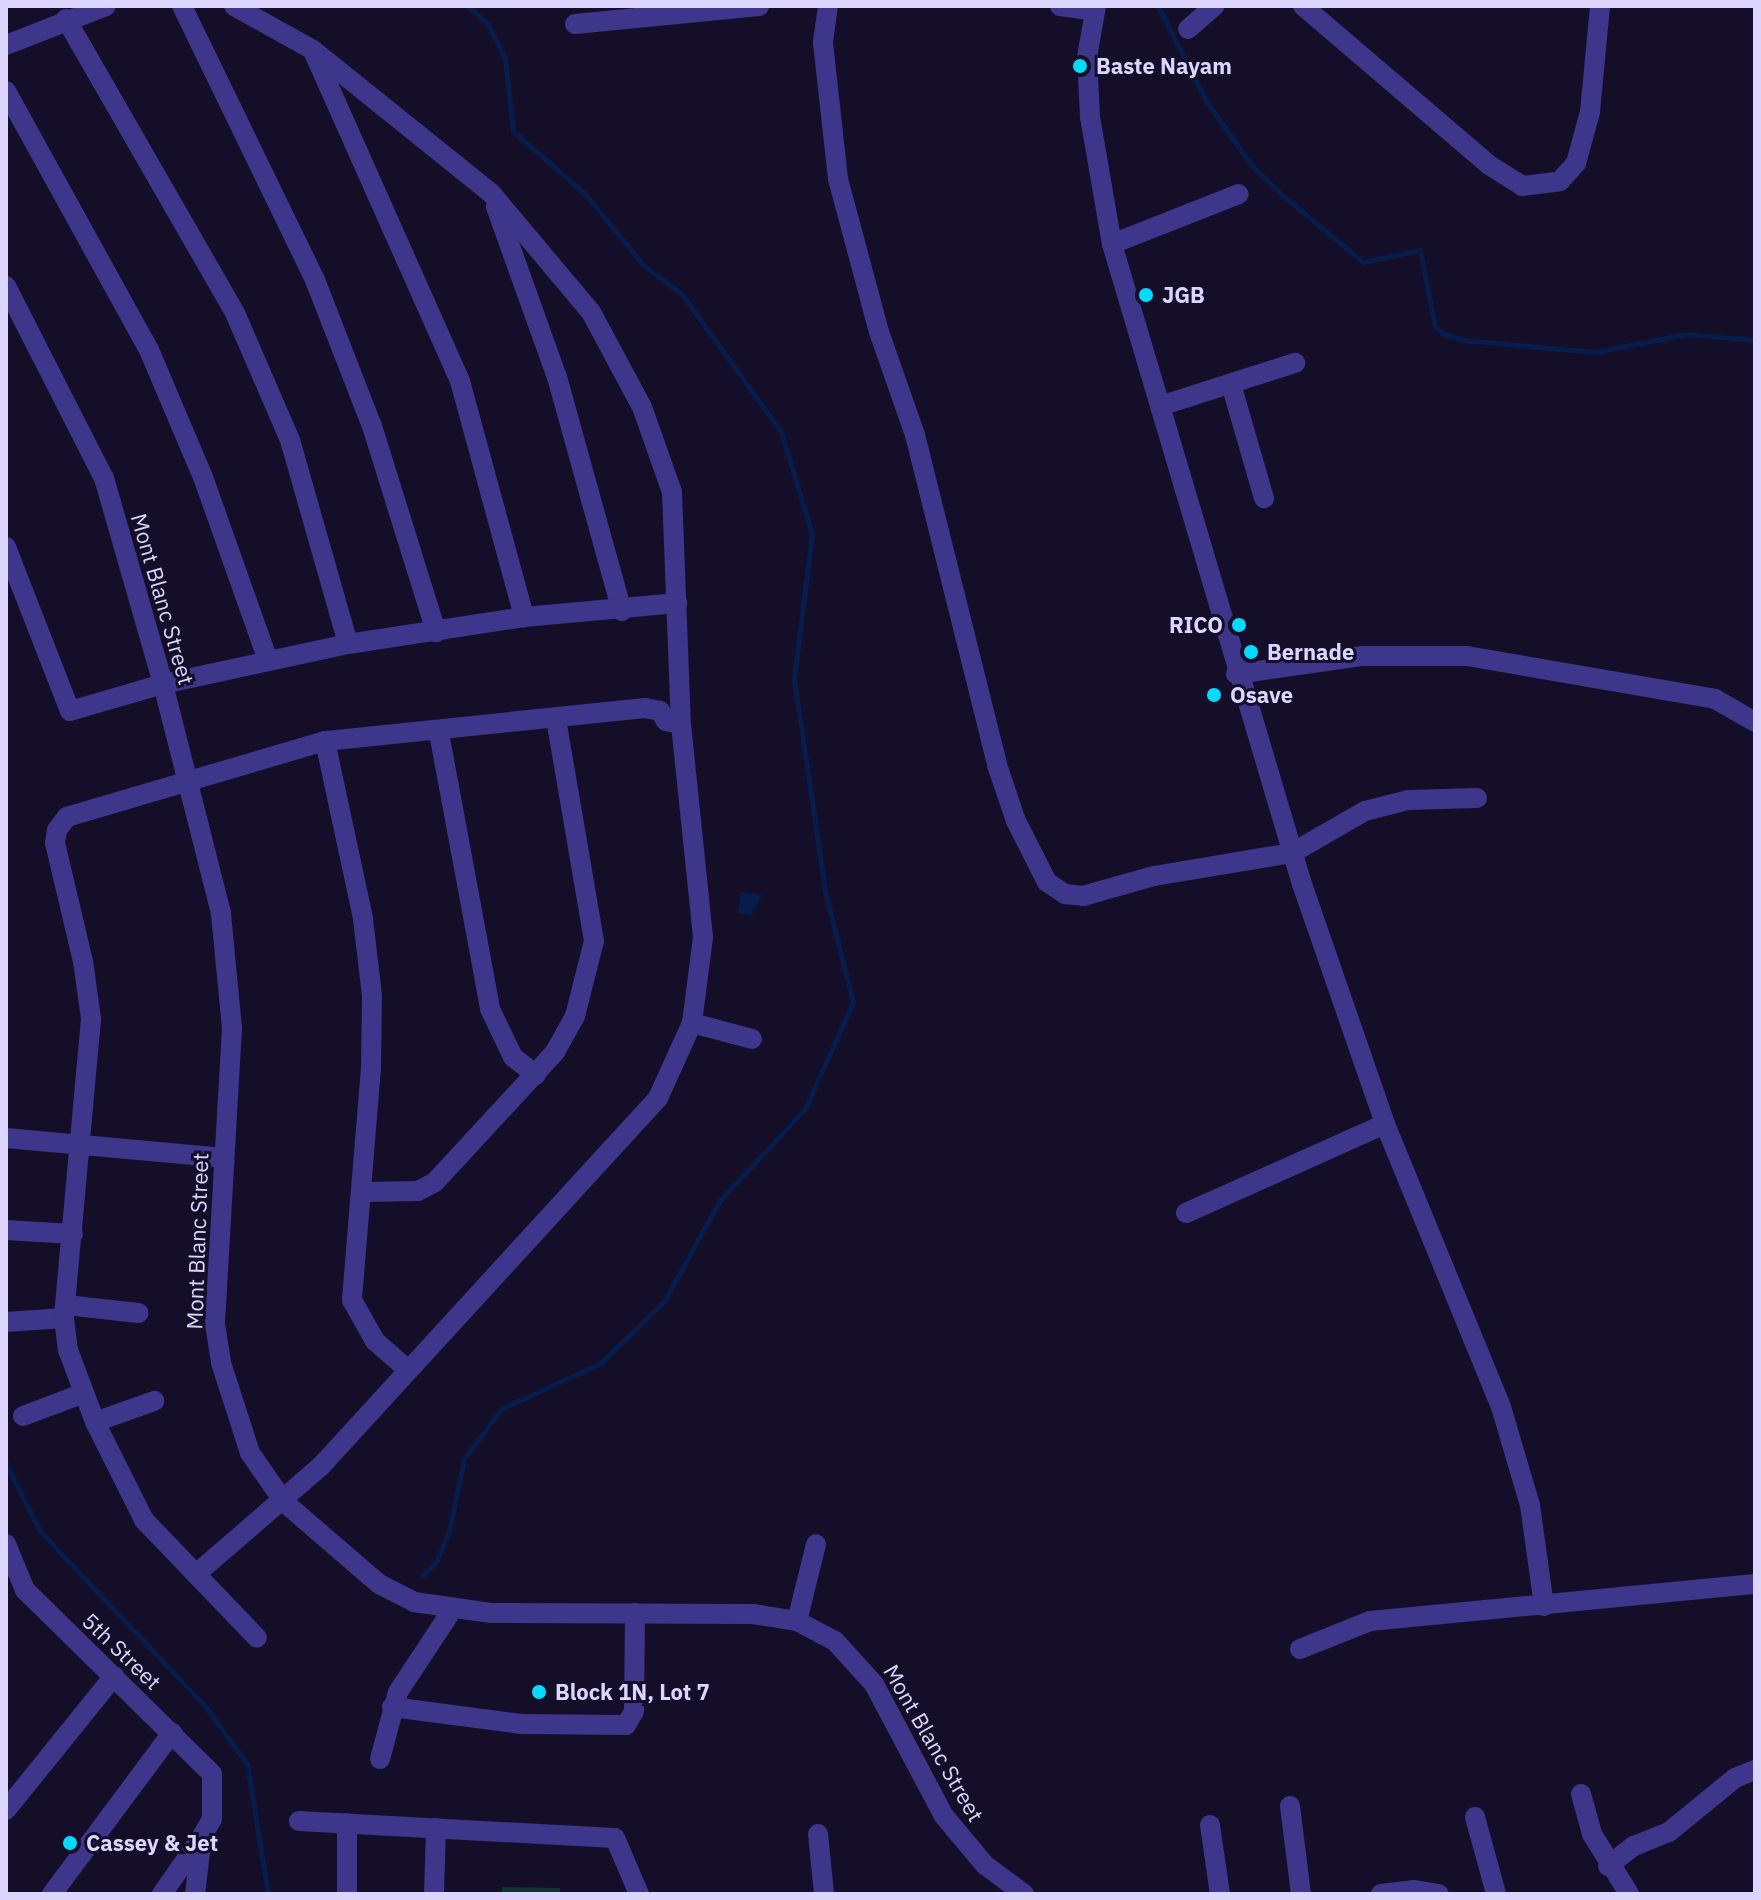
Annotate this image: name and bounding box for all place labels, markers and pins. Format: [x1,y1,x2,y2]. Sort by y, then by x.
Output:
place label: Baste Nayam [1096,53,1232,79]
marker: Baste Nayam [1071,57,1089,75]
place label: JGB [1162,282,1205,308]
marker: JGB [1137,286,1155,304]
place label: RICO [1169,612,1223,638]
marker: RICO [1230,616,1248,634]
place label: Bernade [1267,639,1354,665]
marker: Bernade [1242,643,1260,661]
place label: Osave [1230,682,1293,708]
marker: Osave [1205,686,1223,704]
place label: Block 1N, Lot 7 [555,1679,710,1705]
marker: Block 1N, Lot 7 [530,1683,548,1701]
place label: Cassey & Jet [86,1830,218,1856]
marker: Cassey & Jet [61,1834,79,1852]

